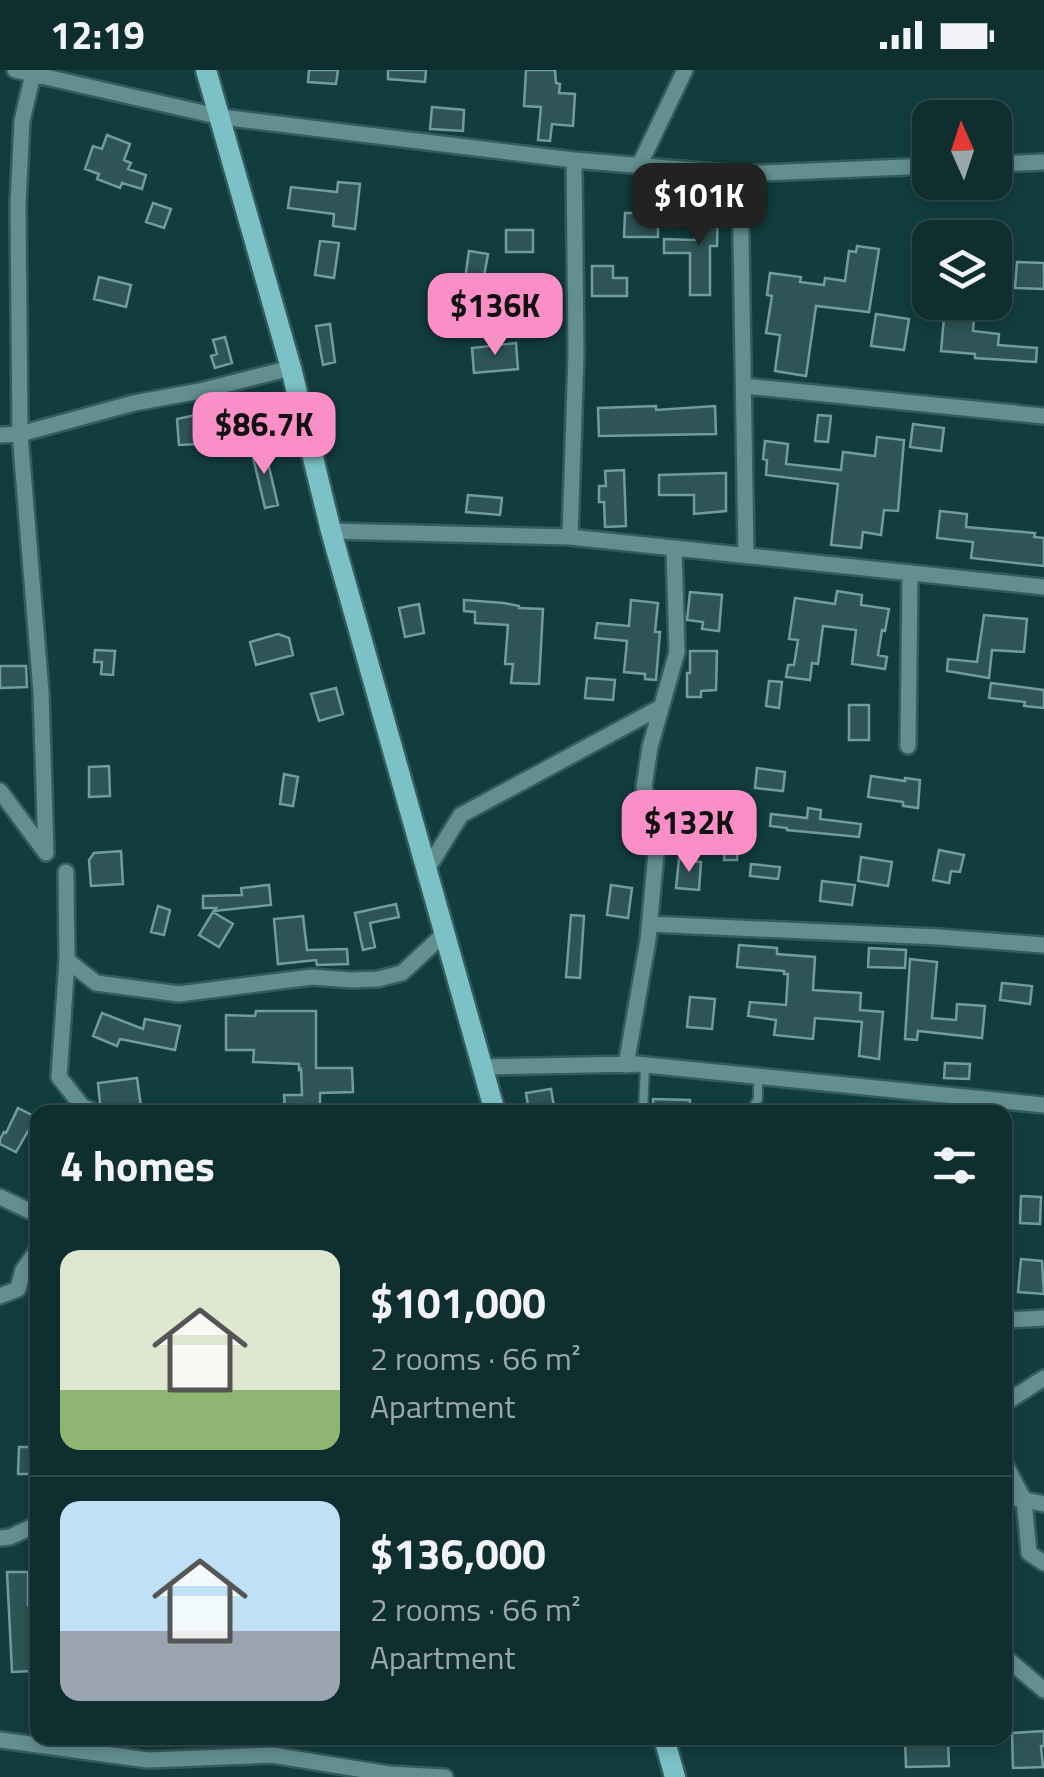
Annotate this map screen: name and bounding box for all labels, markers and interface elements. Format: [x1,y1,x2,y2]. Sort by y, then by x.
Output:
text: 12:19 [50,6,145,64]
north arrow [912,100,1012,200]
map controls [912,100,1012,320]
pin: $101K [629,163,769,248]
text: $101K [654,171,744,219]
button: layers [912,220,1012,320]
pin: $136K [425,273,565,358]
text: $136K [450,281,540,329]
pin: $86.7K [183,392,345,477]
text: $86.7K [215,400,313,448]
pin: $132K [619,790,759,875]
text: $132K [644,798,734,846]
text: 4 homes [60,1133,215,1197]
icon: filters [927,1138,982,1193]
text: $101,000 [370,1270,546,1334]
icon: home [140,1290,260,1410]
text: 2 rooms · 66 m² [370,1334,581,1382]
text: Apartment [370,1382,516,1430]
text: $136,000 [370,1521,546,1585]
icon: home [140,1541,260,1661]
text: 2 rooms · 66 m² [370,1585,581,1633]
text: Apartment [370,1633,516,1681]

